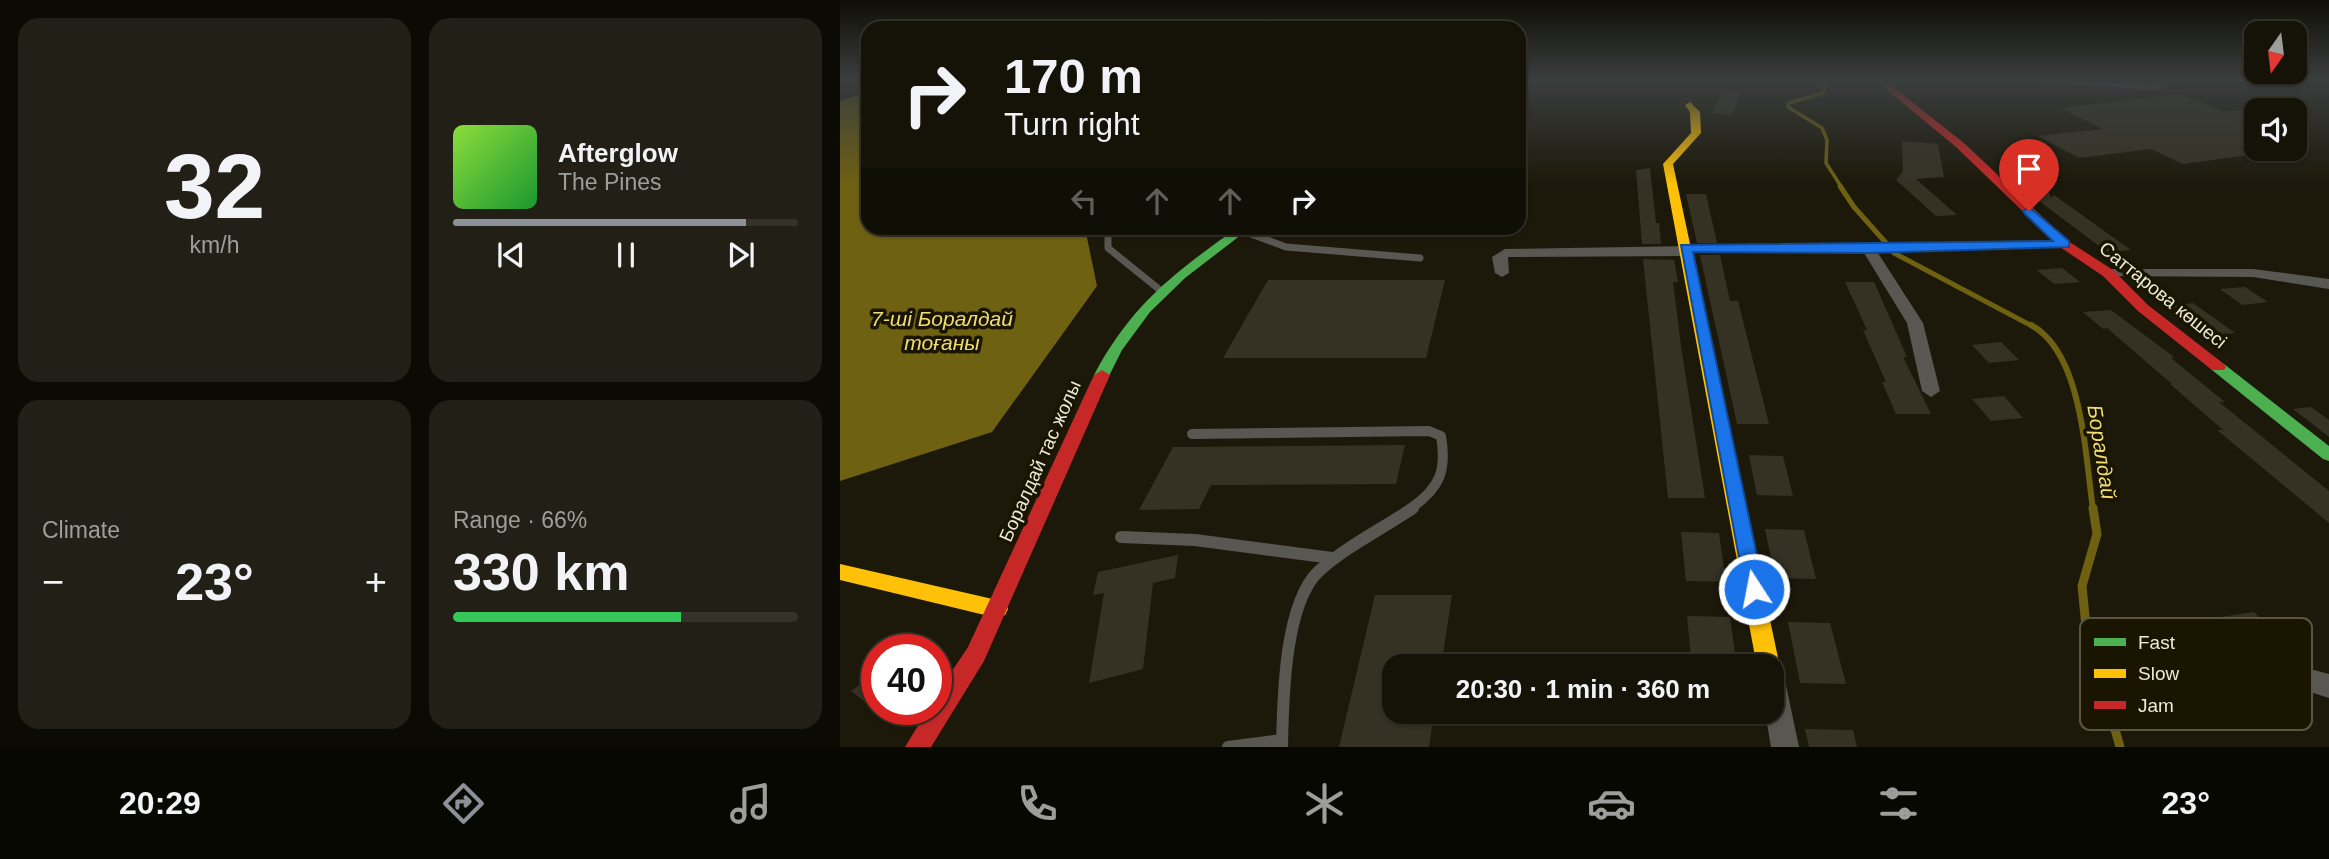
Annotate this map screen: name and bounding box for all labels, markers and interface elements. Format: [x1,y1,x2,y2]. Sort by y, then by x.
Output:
north arrow [2244,21,2306,84]
map controls [2244,21,2307,161]
icon: right [889,49,980,140]
text: 170 m [1004,49,1143,103]
button: sound [2244,98,2307,161]
text: Turn right [1004,106,1140,142]
text: 32 [164,136,265,237]
text: Afterglow [558,138,678,168]
pin [1999,139,2059,211]
icon: arrive [2010,150,2048,188]
text: The Pines [558,169,662,195]
icon: left [1065,182,1103,220]
icon: ahead [1138,182,1176,220]
icon: ahead [1211,182,1249,220]
icon: right [1284,182,1322,220]
text: km/h [190,232,239,258]
icon: previous [492,236,530,274]
icon: pause [607,236,645,274]
icon: next [722,236,760,274]
street label: Саттарова көшесі [2095,237,2231,353]
water label: 7-ші Боралдай тоғаны [871,307,1013,354]
street label: Боралдай тас жолы [995,377,1085,545]
water label: Боралдай [2083,403,2121,501]
text: Range · 66% [453,507,587,533]
text: Climate [42,517,120,543]
text: 330 km [453,543,629,601]
position arrow [1717,552,1791,626]
text: 23° [175,553,254,611]
text: − [42,561,64,603]
text: + [365,561,387,603]
legend [2080,618,2312,730]
text: Fast [2138,632,2176,653]
speed limit sign: 40 [861,634,952,725]
text: Slow [2138,663,2179,684]
text: 20:30 · 1 min · 360 m [1456,674,1710,704]
text: Jam [2138,695,2174,716]
icon: directions [439,779,488,828]
icon: music [726,779,775,828]
icon: phone [1013,779,1062,828]
icon: climate [1300,779,1349,828]
icon: car [1587,779,1636,828]
icon: filters [1874,779,1923,828]
text: 20:29 [119,785,201,821]
text: 23° [2162,785,2210,821]

